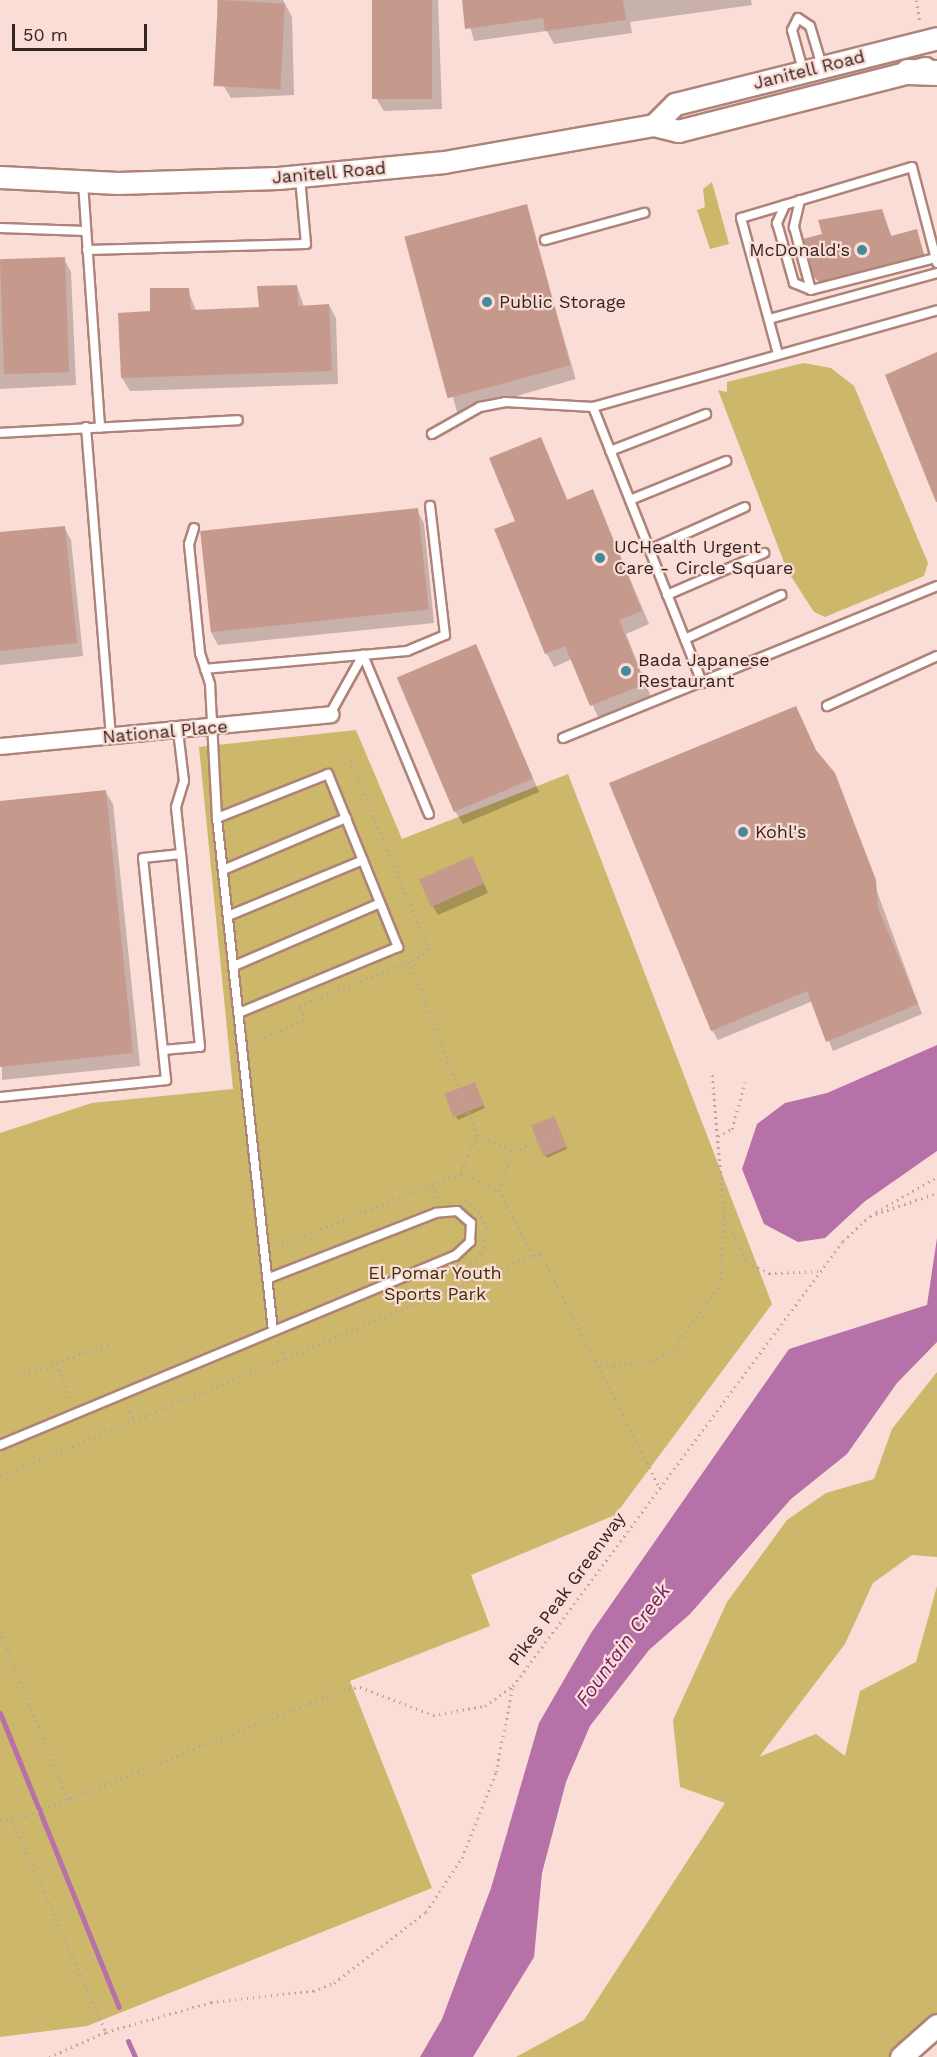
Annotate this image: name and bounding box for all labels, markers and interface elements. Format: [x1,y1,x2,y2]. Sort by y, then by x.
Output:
scale bar [15,12,150,50]
text: 50 m [23,24,68,45]
street label: Janitell Road [751,46,867,94]
street label: Janitell Road [271,157,387,189]
place label: McDonald's [749,239,850,261]
marker: McDonald's [855,243,869,257]
place label: Public Storage [499,291,626,313]
marker: Public Storage [480,295,494,309]
place label: UCHealth Urgent Care - Circle Square [614,537,793,580]
marker: UCHealth Urgent Care - Circle Square [591,549,609,567]
place label: Bada Japanese Restaurant [638,650,770,692]
marker: Bada Japanese Restaurant [619,664,633,678]
street label: National Place [101,716,229,748]
place label: Kohl's [755,821,807,843]
marker: Kohl's [736,825,750,839]
park label: El Pomar Youth Sports Park [367,1263,503,1306]
street label: Pikes Peak Greenway [504,1508,630,1670]
water label: Fountain Creek [571,1579,675,1711]

